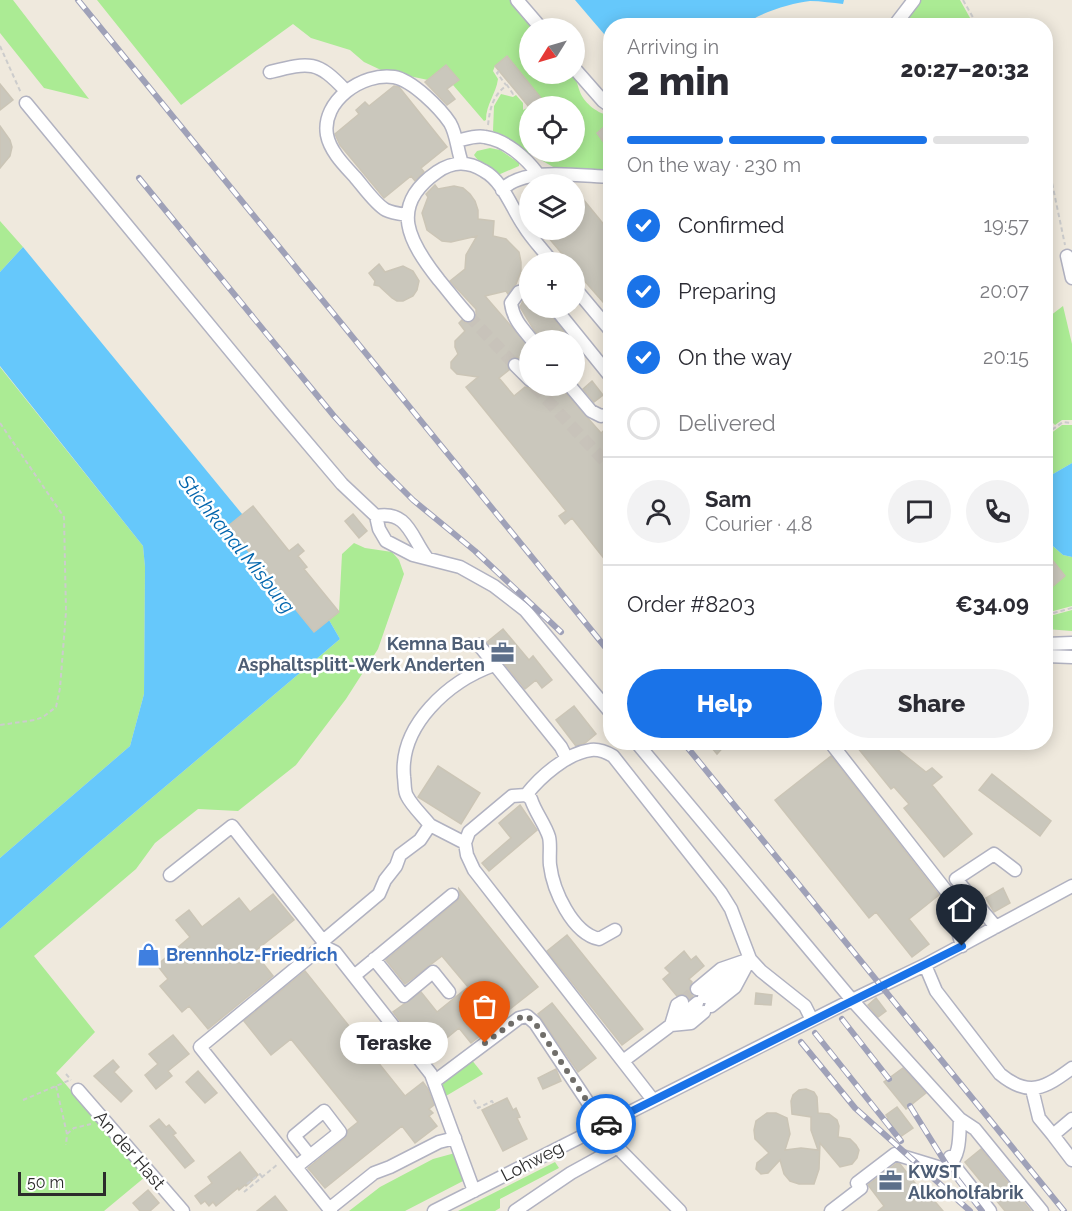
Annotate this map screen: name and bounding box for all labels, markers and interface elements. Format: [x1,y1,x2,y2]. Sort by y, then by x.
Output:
north arrow [519,18,585,84]
map controls [519,18,585,396]
text: Arriving in [627,35,719,59]
text: 20:27–20:32 [901,56,1029,82]
text: 2 min [627,58,730,104]
button: locate [519,96,585,162]
text: On the way · 230 m [627,153,801,177]
button: layers [519,174,585,240]
icon: check [627,209,660,242]
text: Confirmed [678,212,785,238]
text: 19:57 [983,213,1029,237]
button: + [519,252,585,318]
icon: check [627,275,660,308]
text: Preparing [678,278,776,304]
text: 20:07 [980,279,1029,303]
button: − [519,330,585,396]
icon: check [627,341,660,374]
text: On the way [678,344,792,370]
text: 20:15 [983,345,1029,369]
text: Delivered [678,410,776,436]
water label: Stichkanal Misburg [173,469,300,618]
button: person [627,480,690,543]
button: chat [888,480,951,543]
button: phone [966,480,1029,543]
text: Sam [705,486,752,512]
text: Courier · 4.8 [705,512,813,536]
text: Order #8203 [627,591,755,617]
text: €34.09 [955,591,1029,617]
place label: Kemna Bau Asphaltsplitt-Werk Anderten [238,633,485,675]
office icon: Kemna Bau Asphaltsplitt-Werk Anderten [490,640,516,666]
button: Help [627,669,822,738]
button: Share [834,669,1029,738]
pin [936,884,987,946]
icon: home [945,893,978,926]
shop icon: Brennholz-Friedrich [135,941,161,967]
place label: Brennholz-Friedrich [166,944,338,965]
pin [459,981,510,1043]
icon: bag [468,990,501,1023]
callout: Teraske [341,1022,449,1064]
text: Teraske [356,1031,432,1055]
courier [576,1094,636,1154]
street label: An der Hast [90,1106,170,1194]
icon: car [590,1108,623,1141]
street label: Lohweg [497,1136,567,1186]
place label: KWST Alkoholfabrik [908,1161,1025,1203]
office icon: KWST Alkoholfabrik [877,1168,903,1194]
scale bar [18,1169,106,1196]
text: 50 m [27,1173,64,1192]

